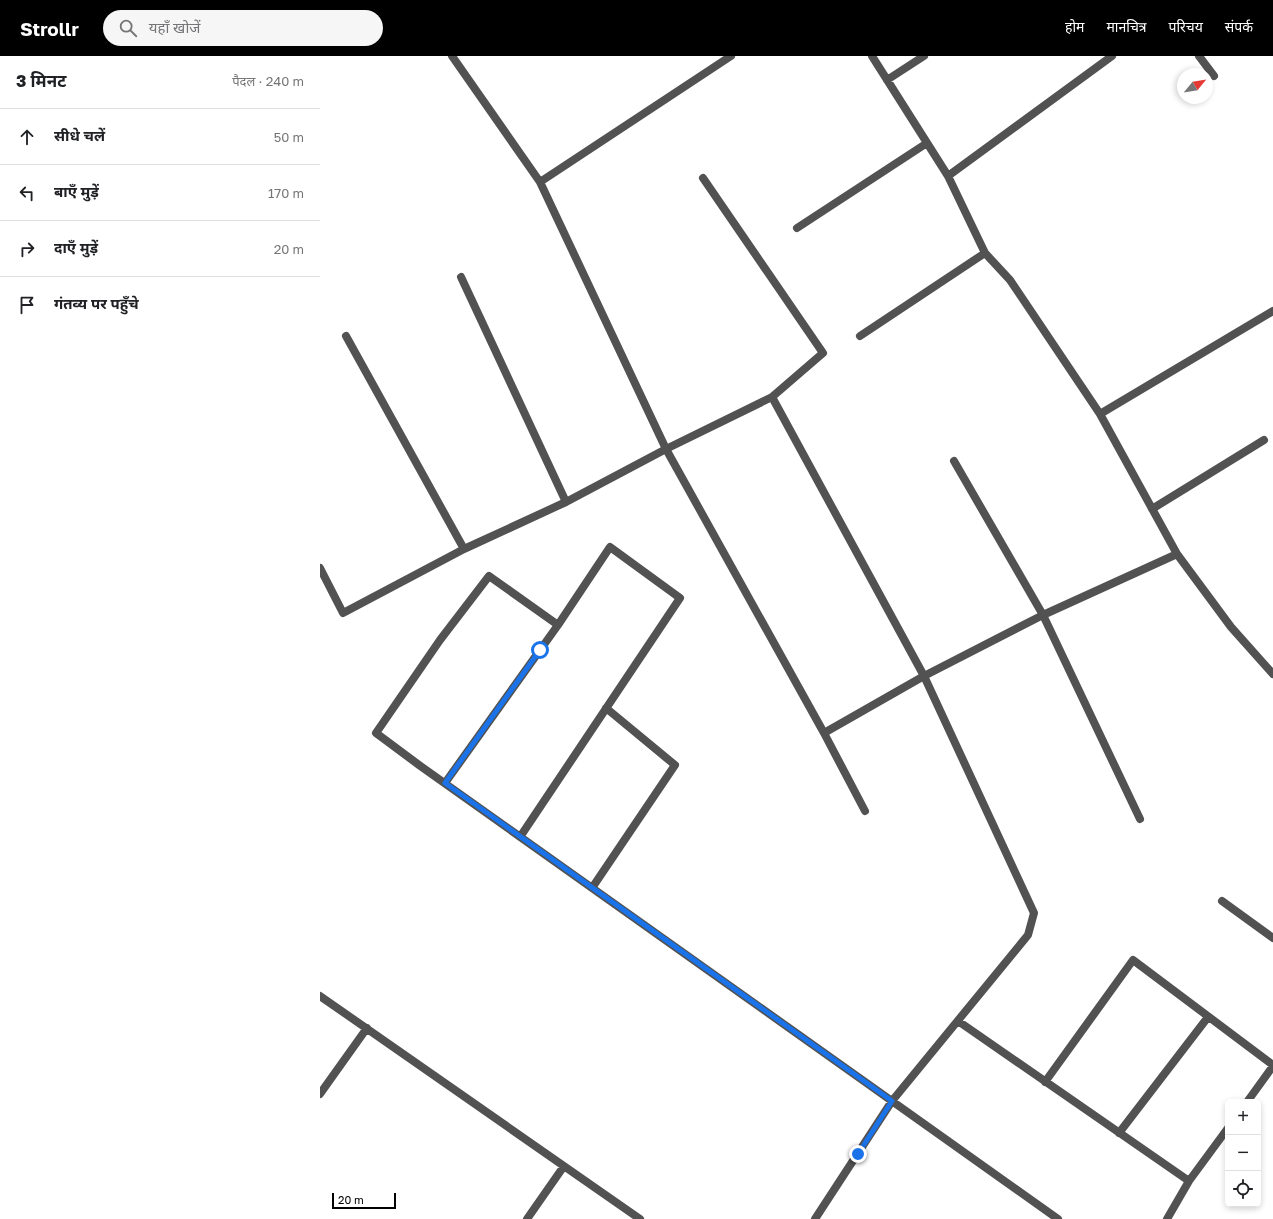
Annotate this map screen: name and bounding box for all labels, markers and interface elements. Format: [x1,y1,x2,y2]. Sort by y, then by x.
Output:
search box [103,10,383,46]
text: Strollr [20,17,79,40]
icon: search [117,17,139,39]
text: यहाँ खोजें [149,18,200,36]
text: होम [1065,18,1084,35]
text: मानचित्र [1106,18,1147,35]
text: परिचय [1169,18,1203,35]
text: संपर्क [1225,18,1253,35]
north arrow [1177,68,1213,104]
text: 3 मिनट [16,70,66,91]
text: पैदल · 240 m [232,73,304,89]
icon: ahead [16,126,38,148]
text: सीधे चलें [54,126,105,144]
text: 50 m [274,129,304,145]
icon: left [16,182,38,204]
text: बाएँ मुड़ें [54,182,99,200]
text: 170 m [268,185,304,201]
icon: right [16,238,38,260]
text: दाएँ मुड़ें [54,238,98,256]
text: 20 m [274,241,304,257]
icon: arrive [16,294,38,316]
text: गंतव्य पर पहुँचे [54,294,139,312]
route start [531,641,549,659]
map controls [1225,1099,1261,1207]
button: + [1225,1099,1261,1135]
button: − [1225,1135,1261,1171]
route end [849,1145,867,1163]
button: locate [1225,1171,1261,1207]
scale bar [332,1191,396,1210]
text: 20 m [338,1193,364,1206]

